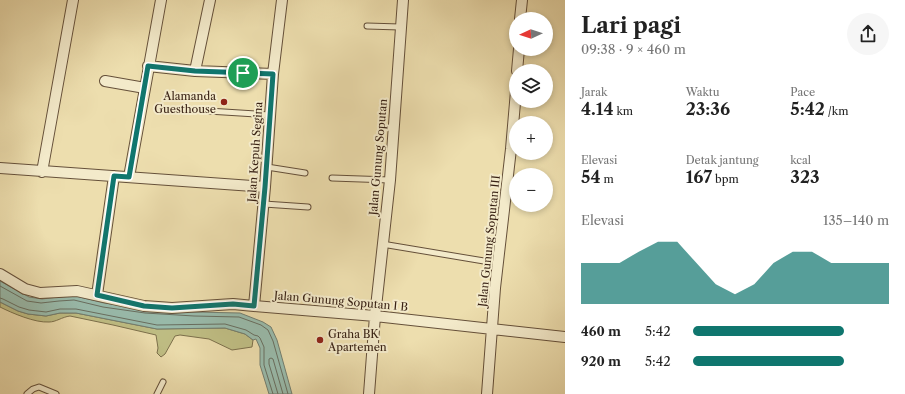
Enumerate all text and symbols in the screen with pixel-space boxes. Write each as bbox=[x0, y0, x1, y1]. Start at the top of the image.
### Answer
north arrow bbox=[509, 12, 553, 56]
map controls bbox=[509, 12, 553, 212]
text: Lari pagi bbox=[581, 12, 681, 39]
button: share bbox=[847, 13, 889, 55]
text: 09:38 · 9 × 460 m bbox=[581, 41, 686, 57]
pin bbox=[226, 56, 260, 90]
icon: arrive bbox=[232, 62, 254, 84]
button: layers bbox=[509, 64, 553, 108]
text: Jarak bbox=[581, 85, 607, 99]
text: Waktu bbox=[686, 85, 719, 99]
text: Pace bbox=[790, 85, 815, 99]
place label: Alamanda Guesthouse bbox=[154, 89, 216, 116]
marker: Alamanda Guesthouse bbox=[219, 97, 229, 107]
street label: Jalan Gunung Soputan bbox=[366, 98, 390, 218]
text: 4.14 bbox=[581, 99, 614, 119]
text: 23:36 bbox=[686, 99, 730, 119]
text: 5:42 bbox=[790, 99, 825, 119]
street label: Jalan Kepuh Segina bbox=[244, 101, 266, 205]
text: km bbox=[614, 104, 633, 118]
text: /km bbox=[825, 104, 848, 118]
button: + bbox=[509, 116, 553, 160]
text: Elevasi bbox=[581, 153, 617, 167]
text: Detak jantung bbox=[686, 153, 759, 167]
text: kcal bbox=[790, 153, 811, 167]
text: 54 bbox=[581, 167, 600, 187]
text: 167 bbox=[686, 167, 712, 187]
text: 323 bbox=[790, 167, 820, 187]
button: − bbox=[509, 168, 553, 212]
text: m bbox=[600, 172, 614, 186]
text: bpm bbox=[712, 172, 739, 186]
street label: Jalan Gunung Soputan III bbox=[475, 175, 503, 309]
text: Elevasi bbox=[581, 212, 624, 228]
text: 135–140 m bbox=[823, 212, 889, 228]
street label: Jalan Gunung Soputan I B bbox=[271, 288, 409, 314]
text: 460 m bbox=[581, 323, 621, 339]
text: 5:42 bbox=[645, 323, 671, 339]
place label: Graha BK Apartemen bbox=[327, 327, 387, 354]
marker: Graha BK Apartemen bbox=[315, 335, 325, 345]
text: 920 m bbox=[581, 353, 621, 369]
text: 5:42 bbox=[645, 353, 671, 369]

